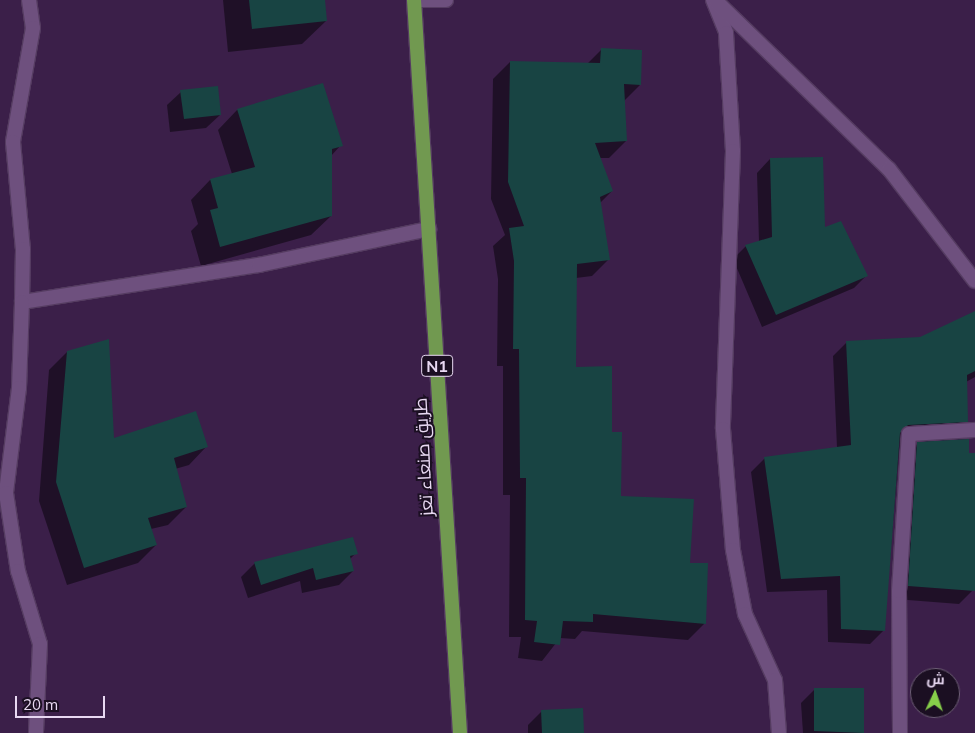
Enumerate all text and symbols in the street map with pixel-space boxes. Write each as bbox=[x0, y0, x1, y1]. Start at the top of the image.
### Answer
road number: N1 bbox=[421, 352, 453, 380]
street label: طريق صنعاء تعز bbox=[410, 397, 438, 517]
north arrow bbox=[910, 668, 960, 718]
text: ش bbox=[926, 670, 945, 688]
scale bar bbox=[18, 686, 108, 718]
text: 20 m bbox=[23, 695, 58, 714]

